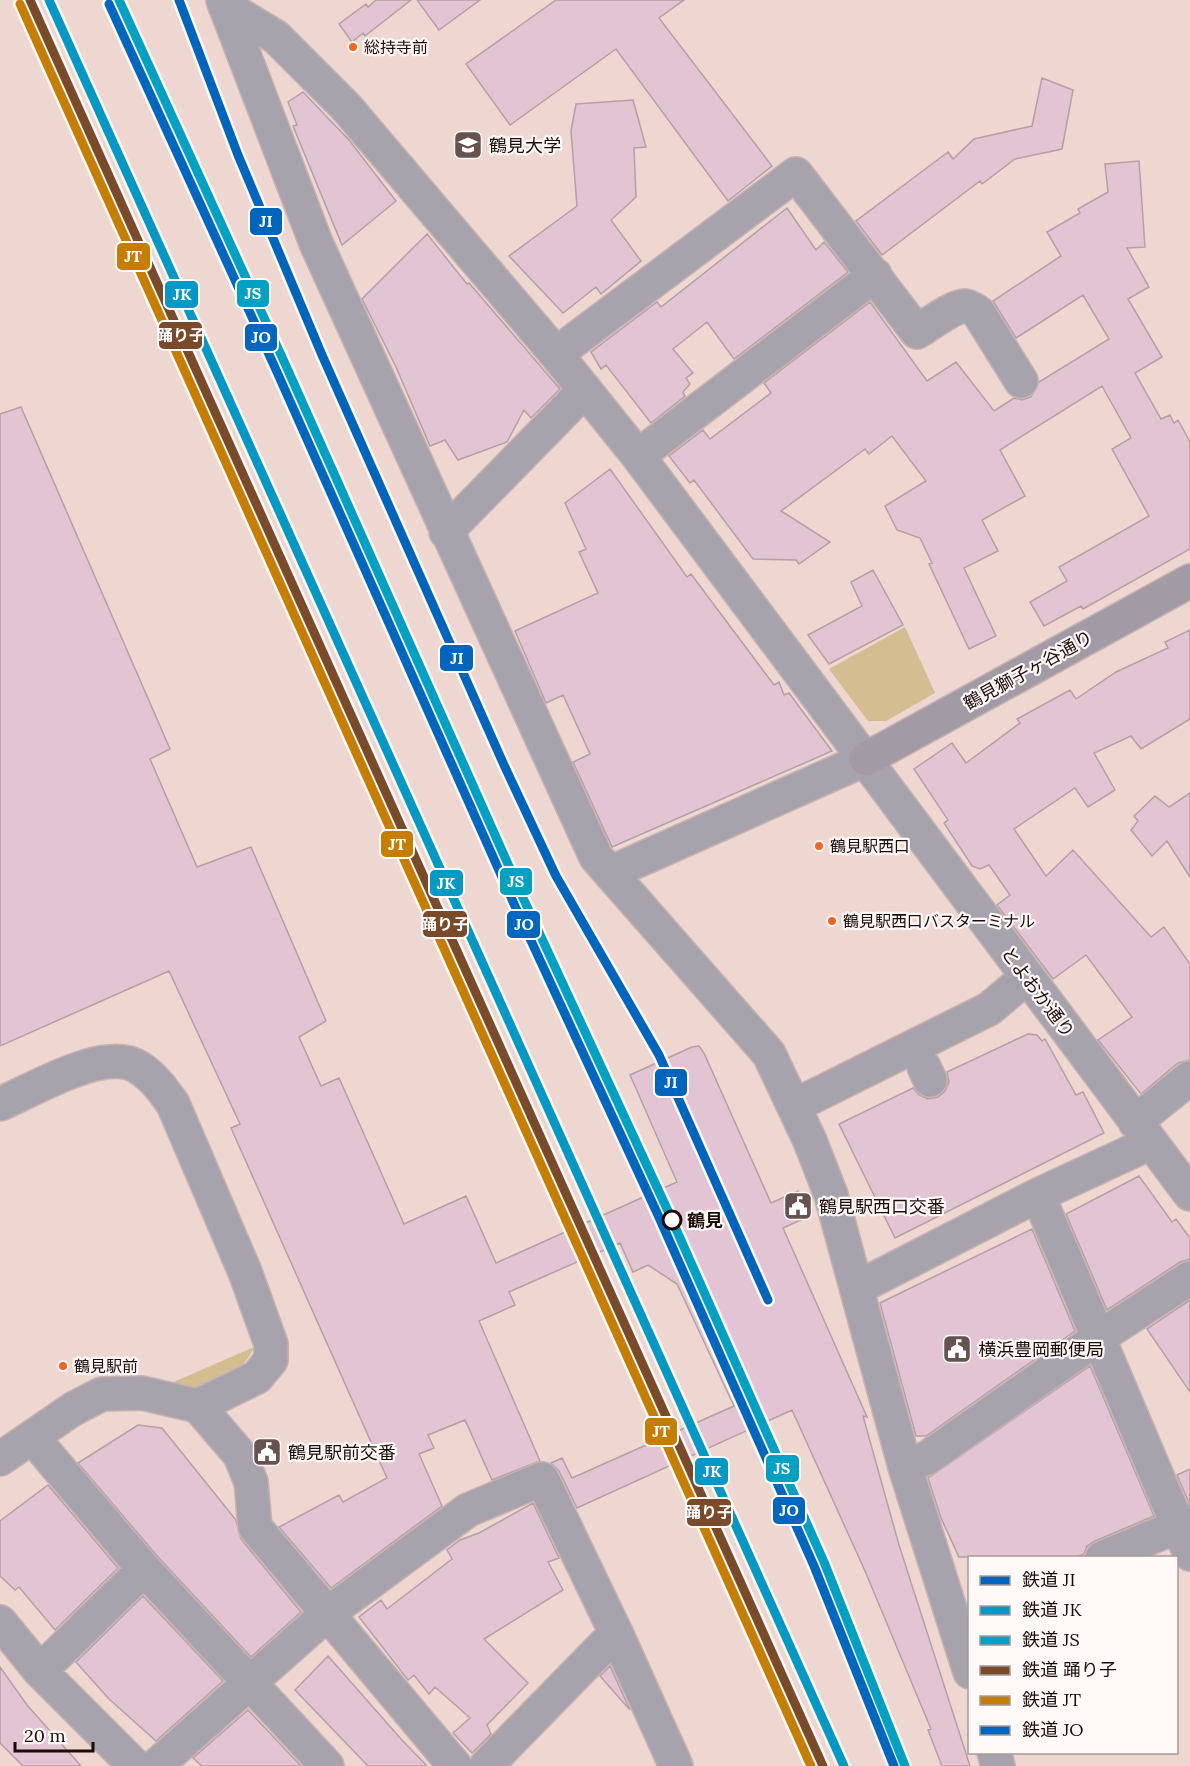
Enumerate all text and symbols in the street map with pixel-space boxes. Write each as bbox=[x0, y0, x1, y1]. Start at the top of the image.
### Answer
place label: 総持寺前 bbox=[364, 37, 428, 57]
marker: 総持寺前 bbox=[347, 41, 359, 53]
school or university icon: 鶴見大学 bbox=[452, 129, 484, 161]
place label: 鶴見大学 bbox=[489, 134, 561, 157]
line badge: JI bbox=[249, 207, 283, 236]
text: JI bbox=[259, 211, 273, 231]
line badge: JT bbox=[116, 242, 151, 271]
text: JT bbox=[124, 246, 142, 266]
line badge: JS bbox=[236, 279, 270, 308]
line badge: JK bbox=[164, 280, 199, 309]
text: JS bbox=[245, 283, 262, 303]
text: JK bbox=[173, 284, 192, 304]
line badge: 踊り子 bbox=[158, 321, 203, 350]
line badge: JO bbox=[244, 323, 278, 352]
text: 踊り子 bbox=[157, 325, 205, 345]
text: JO bbox=[251, 327, 271, 347]
street label: 鶴見獅子ヶ谷通り bbox=[959, 625, 1097, 715]
line badge: JI bbox=[439, 644, 474, 672]
text: JI bbox=[450, 648, 464, 668]
line badge: JT bbox=[380, 830, 414, 858]
text: JT bbox=[388, 834, 406, 854]
place label: 鶴見駅西口 bbox=[830, 836, 910, 856]
marker: 鶴見駅西口 bbox=[813, 840, 825, 852]
line badge: JS bbox=[499, 867, 533, 896]
line badge: JK bbox=[429, 869, 464, 897]
text: JS bbox=[508, 871, 525, 891]
text: JK bbox=[437, 873, 456, 893]
line badge: 踊り子 bbox=[422, 910, 468, 938]
line badge: JO bbox=[506, 910, 541, 939]
place label: 鶴見駅西口バスターミナル bbox=[843, 911, 1035, 931]
text: 踊り子 bbox=[421, 914, 469, 934]
text: JO bbox=[514, 914, 534, 934]
marker: 鶴見駅西口バスターミナル bbox=[826, 915, 838, 927]
street label: とよおか通り bbox=[996, 942, 1080, 1042]
line badge: JI bbox=[654, 1068, 688, 1097]
text: JI bbox=[664, 1072, 678, 1092]
public building icon: 鶴見駅西口交番 bbox=[782, 1190, 814, 1222]
place label: 鶴見駅西口交番 bbox=[819, 1195, 945, 1218]
place label: 鶴見 bbox=[687, 1209, 723, 1232]
marker: 鶴見 bbox=[662, 1210, 682, 1230]
public building icon: 横浜豊岡郵便局 bbox=[941, 1333, 973, 1365]
place label: 横浜豊岡郵便局 bbox=[978, 1338, 1104, 1361]
place label: 鶴見駅前 bbox=[74, 1356, 138, 1376]
marker: 鶴見駅前 bbox=[57, 1360, 69, 1372]
line badge: JT bbox=[644, 1417, 678, 1446]
text: JT bbox=[652, 1421, 670, 1441]
public building icon: 鶴見駅前交番 bbox=[251, 1436, 283, 1468]
place label: 鶴見駅前交番 bbox=[288, 1441, 396, 1464]
line badge: JS bbox=[765, 1454, 800, 1483]
line badge: JK bbox=[694, 1457, 729, 1486]
text: JS bbox=[774, 1458, 791, 1478]
text: JK bbox=[703, 1461, 722, 1481]
line badge: JO bbox=[772, 1496, 806, 1525]
line badge: 踊り子 bbox=[686, 1498, 732, 1527]
text: JO bbox=[779, 1500, 799, 1520]
text: 踊り子 bbox=[685, 1502, 733, 1522]
legend bbox=[968, 1556, 1178, 1754]
text: 鉄道 JI bbox=[1022, 1568, 1075, 1591]
text: 鉄道 JK bbox=[1022, 1598, 1082, 1621]
text: 鉄道 JS bbox=[1022, 1628, 1080, 1651]
text: 鉄道 踊り子 bbox=[1022, 1658, 1117, 1681]
text: 鉄道 JT bbox=[1022, 1688, 1081, 1711]
scale bar bbox=[15, 1715, 93, 1753]
text: 鉄道 JO bbox=[1022, 1718, 1084, 1741]
text: 20 m bbox=[24, 1724, 66, 1747]

